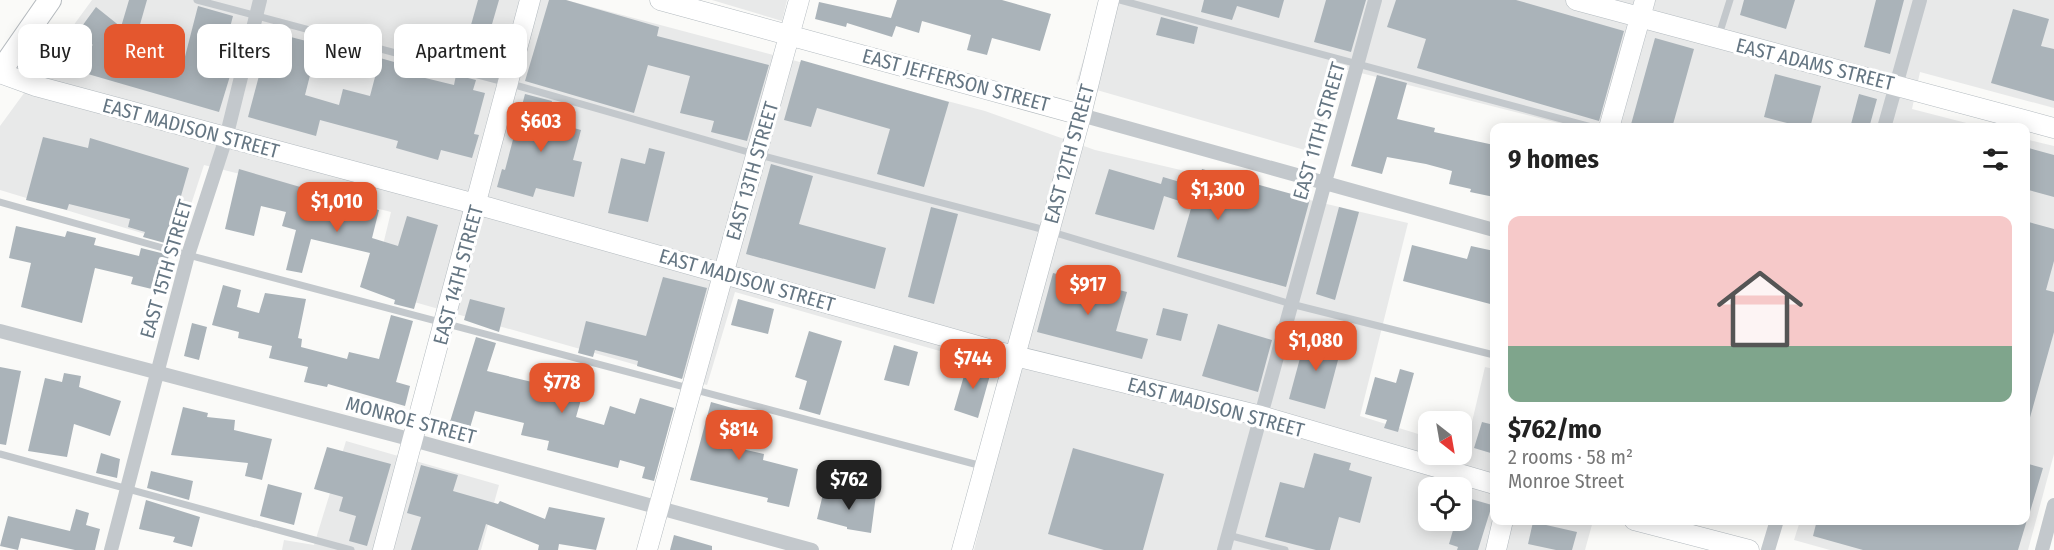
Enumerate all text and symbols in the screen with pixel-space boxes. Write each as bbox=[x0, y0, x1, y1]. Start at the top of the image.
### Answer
chip: Buy bbox=[18, 24, 92, 78]
chip: Rent bbox=[104, 24, 185, 78]
chip: Filters bbox=[197, 24, 292, 78]
chip: New bbox=[304, 24, 382, 78]
chip: Apartment bbox=[394, 24, 527, 78]
street label: EAST ADAMS STREET bbox=[1734, 33, 1897, 95]
street label: EAST JEFFERSON STREET bbox=[860, 43, 1053, 117]
street label: EAST 11TH STREET bbox=[1288, 59, 1350, 203]
street label: EAST 12TH STREET bbox=[1039, 81, 1099, 226]
street label: EAST MADISON STREET bbox=[100, 93, 283, 163]
street label: EAST 13TH STREET bbox=[721, 98, 784, 243]
pin: $603 bbox=[505, 102, 577, 153]
text: $603 bbox=[521, 109, 561, 133]
icon: filters bbox=[1979, 143, 2012, 176]
text: 9 homes bbox=[1508, 144, 1599, 175]
pin: $1,300 bbox=[1169, 170, 1267, 221]
text: $1,300 bbox=[1191, 177, 1245, 201]
pin: $1,010 bbox=[288, 182, 386, 233]
text: $1,010 bbox=[311, 189, 363, 213]
street label: EAST 15TH STREET bbox=[135, 196, 197, 341]
street label: EAST 14TH STREET bbox=[428, 202, 488, 347]
street label: EAST MADISON STREET bbox=[656, 243, 838, 317]
icon: home bbox=[1706, 255, 1814, 363]
pin: $917 bbox=[1052, 265, 1124, 316]
text: $917 bbox=[1070, 272, 1106, 296]
pin: $1,080 bbox=[1267, 321, 1365, 372]
text: $1,080 bbox=[1289, 328, 1343, 352]
pin: $744 bbox=[937, 339, 1009, 390]
text: $744 bbox=[954, 346, 992, 370]
pin: $778 bbox=[526, 363, 598, 414]
text: $778 bbox=[543, 370, 581, 394]
street label: EAST MADISON STREET bbox=[1125, 372, 1308, 442]
street label: MONROE STREET bbox=[343, 391, 479, 449]
pin: $814 bbox=[703, 410, 775, 461]
north arrow bbox=[1418, 411, 1472, 465]
map controls bbox=[1418, 411, 1472, 531]
text: $762/mo bbox=[1508, 414, 1602, 445]
text: $814 bbox=[720, 417, 758, 441]
text: 2 rooms · 58 m² bbox=[1508, 445, 1633, 469]
pin: $762 bbox=[813, 460, 885, 511]
text: $762 bbox=[830, 467, 868, 491]
text: Monroe Street bbox=[1508, 469, 1624, 493]
button: locate bbox=[1418, 477, 1472, 531]

